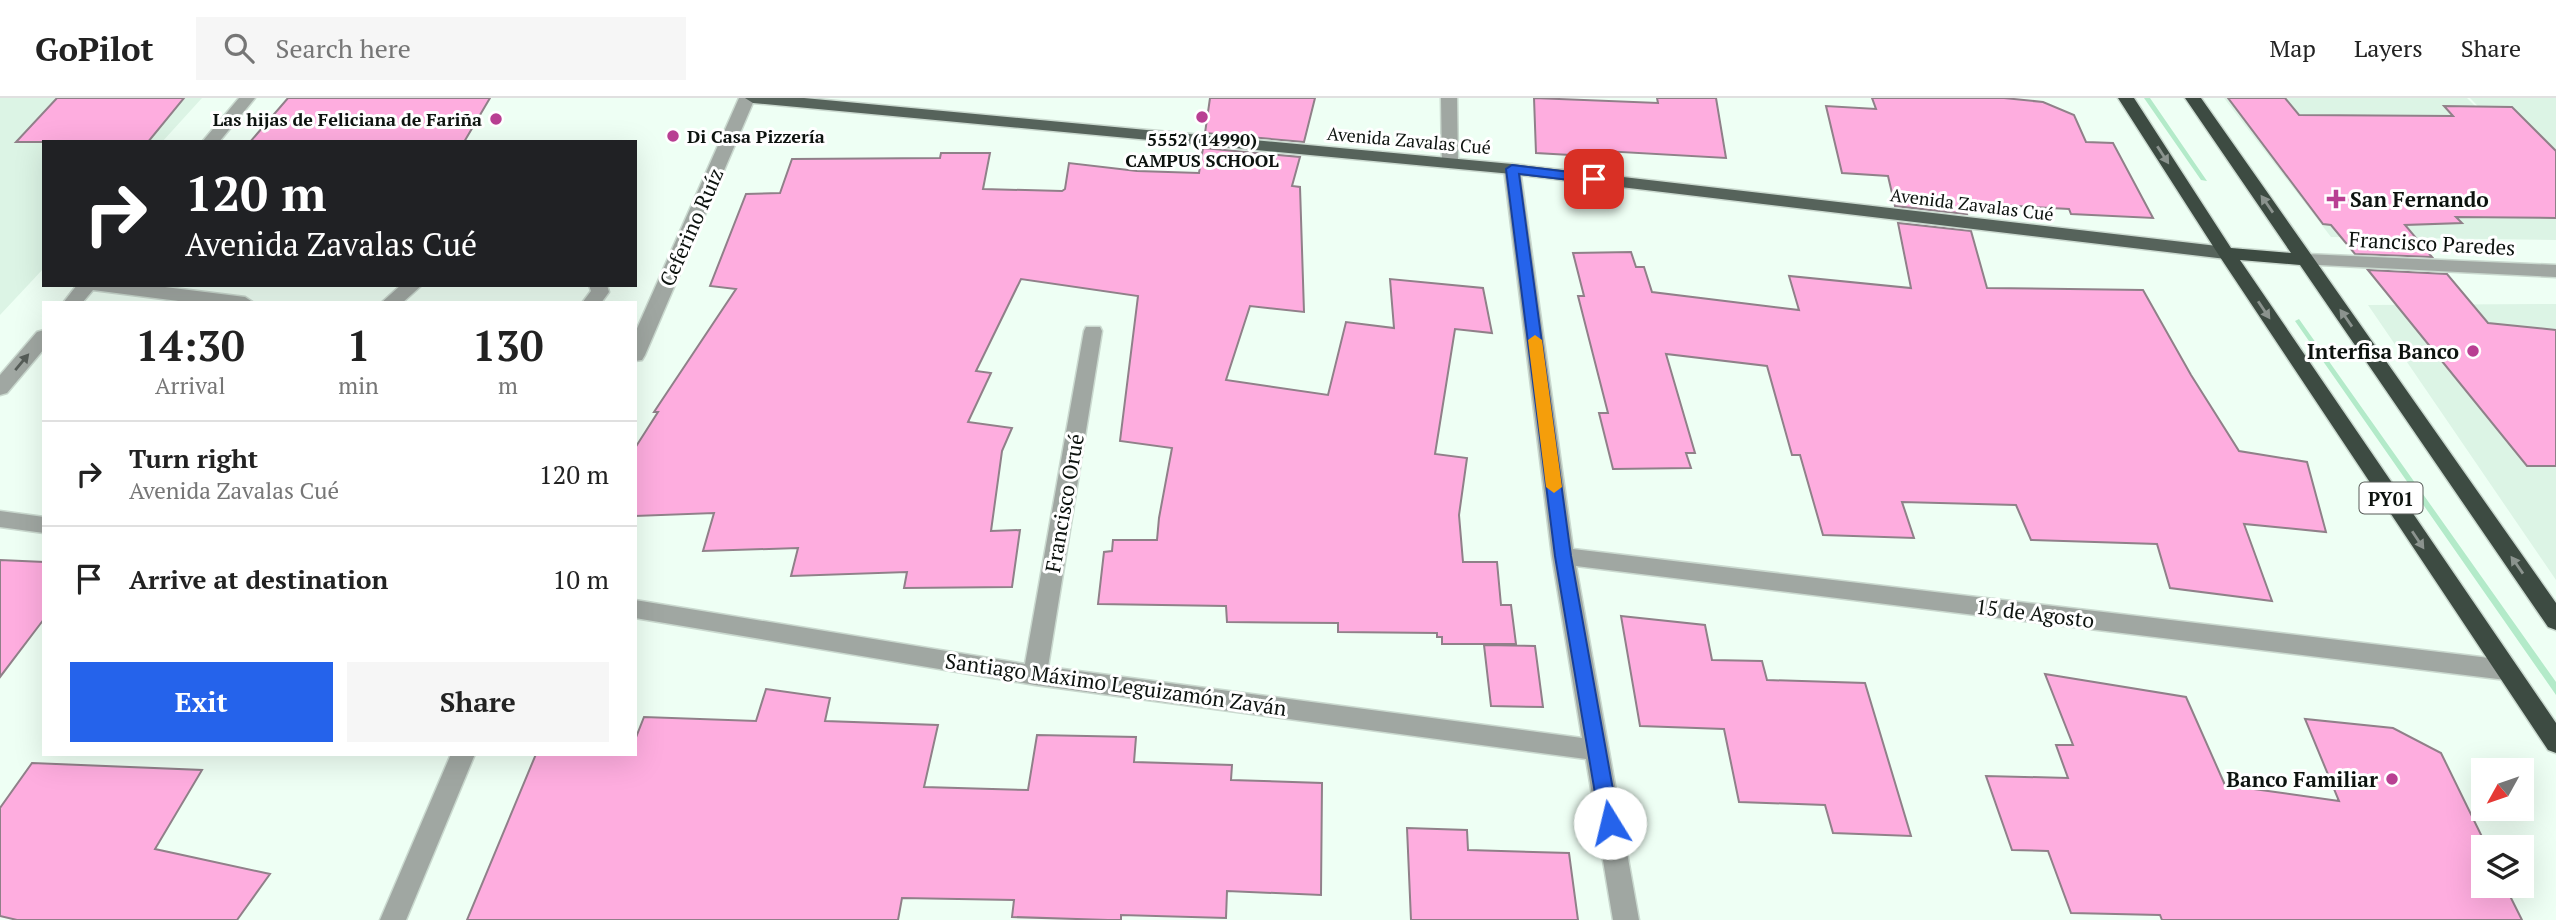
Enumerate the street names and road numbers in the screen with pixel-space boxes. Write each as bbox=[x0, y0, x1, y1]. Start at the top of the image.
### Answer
street label: Avenida Zavalas Cué bbox=[1326, 121, 1492, 159]
street label: Ceferino Ruíz bbox=[652, 164, 730, 290]
street label: Avenida Zavalas Cué bbox=[1889, 182, 2055, 226]
street label: Francisco Paredes bbox=[2348, 225, 2516, 261]
street label: Francisco Orué bbox=[1038, 432, 1090, 574]
road number: PY01 bbox=[2360, 482, 2422, 514]
street label: 15 de Agosto bbox=[1974, 592, 2096, 634]
street label: Santiago Máximo Leguizamón Zaván bbox=[943, 646, 1289, 722]

